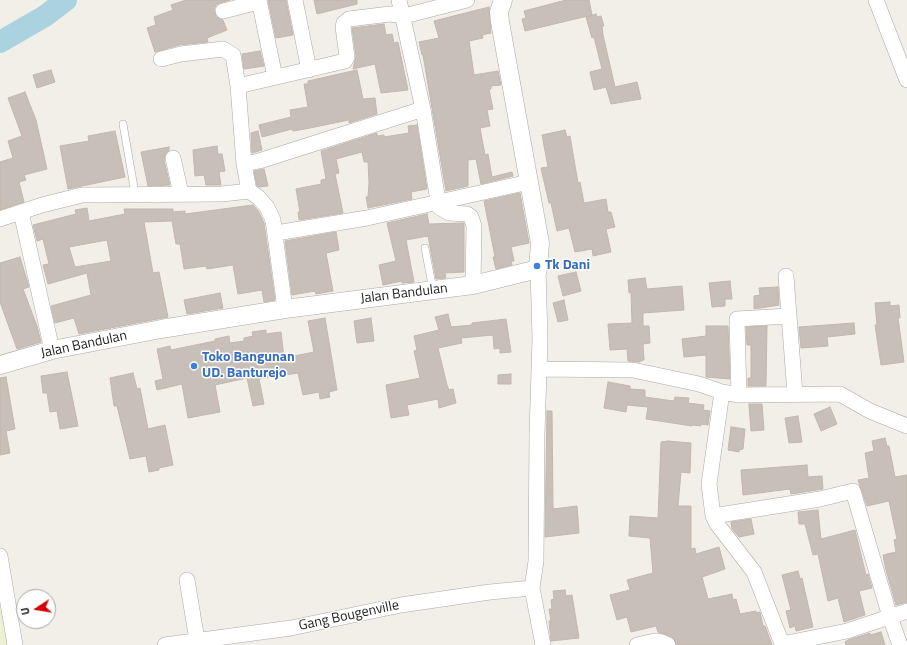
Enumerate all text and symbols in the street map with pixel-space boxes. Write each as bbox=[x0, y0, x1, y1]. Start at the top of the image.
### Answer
place label: Tk Dani bbox=[545, 258, 590, 274]
marker: Tk Dani bbox=[532, 261, 542, 271]
street label: Jalan Bandulan bbox=[359, 280, 449, 308]
street label: Jalan Bandulan bbox=[39, 328, 129, 362]
place label: Toko Bangunan UD. Banturejo bbox=[202, 350, 295, 382]
marker: Toko Bangunan UD. Banturejo bbox=[189, 361, 199, 371]
north arrow bbox=[16, 589, 56, 629]
street label: Gang Bougenville bbox=[297, 597, 401, 635]
text: U bbox=[17, 606, 34, 616]

